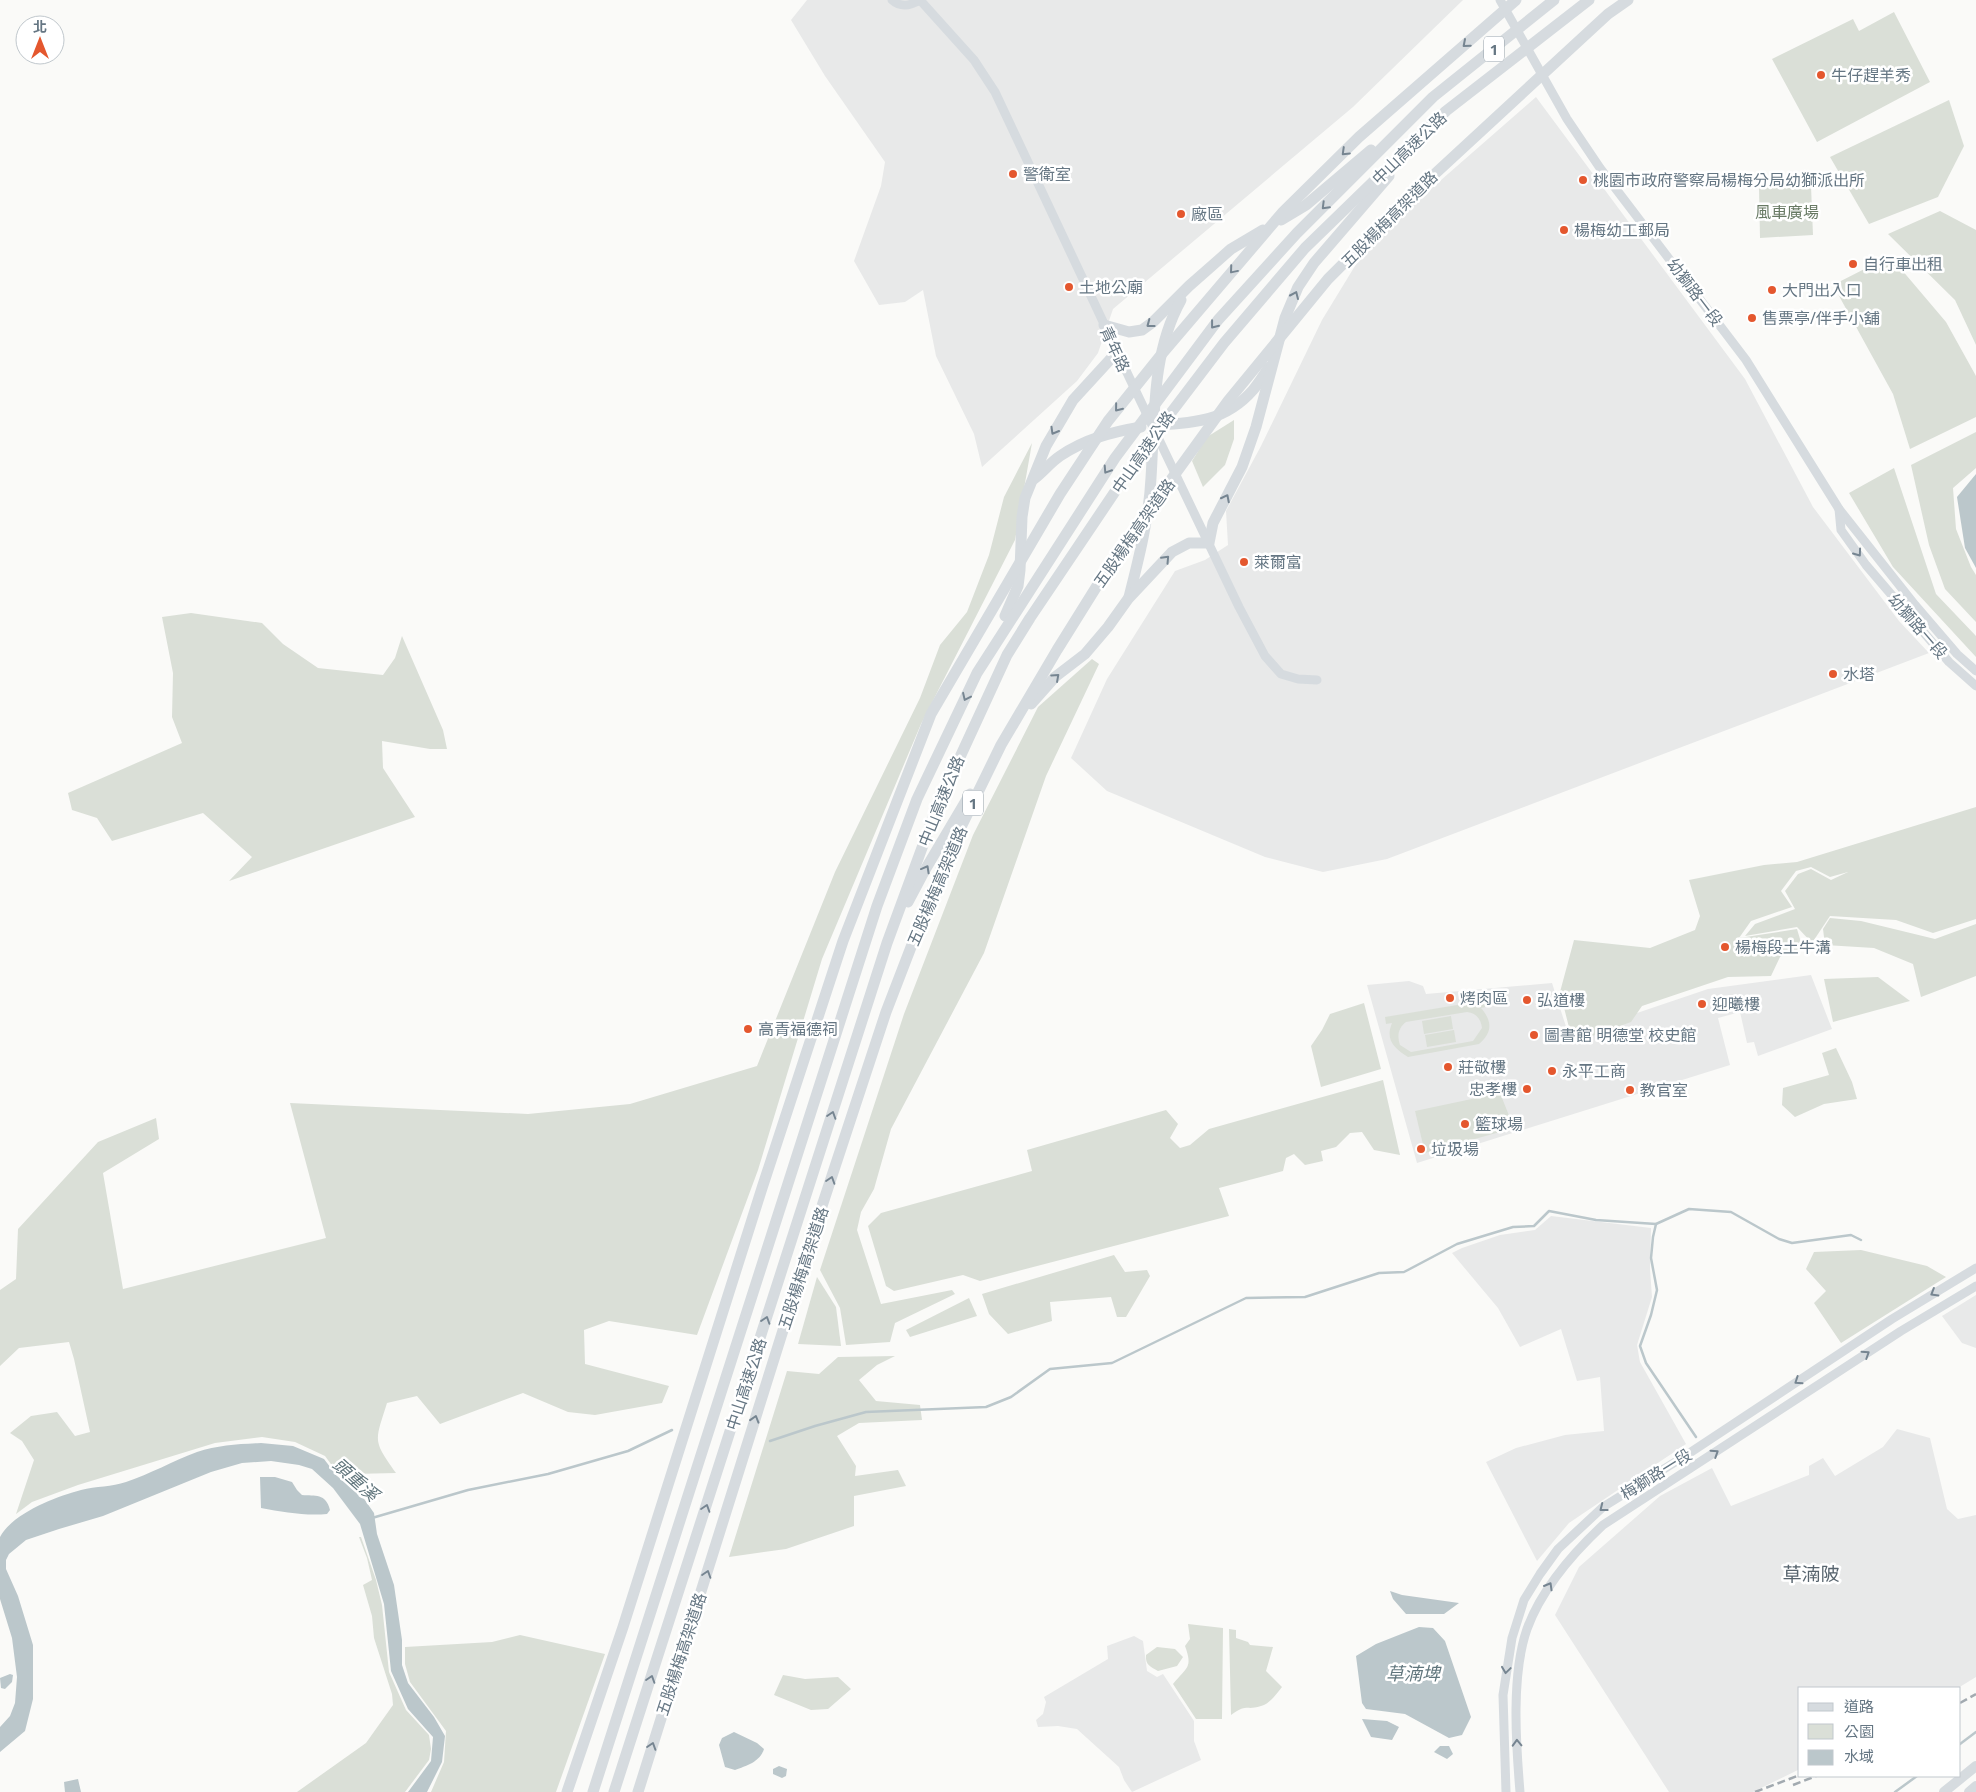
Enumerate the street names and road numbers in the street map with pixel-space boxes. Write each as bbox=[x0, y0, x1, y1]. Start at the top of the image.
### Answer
road number: 1 bbox=[1484, 36, 1504, 62]
street label: 中山高速公路 bbox=[1367, 107, 1451, 189]
street label: 五股楊梅高架道路 bbox=[1336, 166, 1442, 272]
street label: 幼獅路一段 bbox=[1662, 253, 1728, 331]
street label: 青年路 bbox=[1095, 323, 1135, 375]
street label: 中山高速公路 bbox=[1106, 406, 1180, 498]
street label: 五股楊梅高架道路 bbox=[1088, 474, 1180, 592]
street label: 幼獅路一段 bbox=[1883, 589, 1953, 663]
street label: 中山高速公路 bbox=[913, 752, 969, 850]
road number: 1 bbox=[963, 790, 983, 816]
street label: 五股楊梅高架道路 bbox=[902, 823, 972, 949]
street label: 五股楊梅高架道路 bbox=[773, 1204, 833, 1332]
street label: 中山高速公路 bbox=[721, 1335, 771, 1433]
street label: 梅獅路一段 bbox=[1616, 1443, 1696, 1505]
street label: 五股楊梅高架道路 bbox=[651, 1590, 711, 1718]

